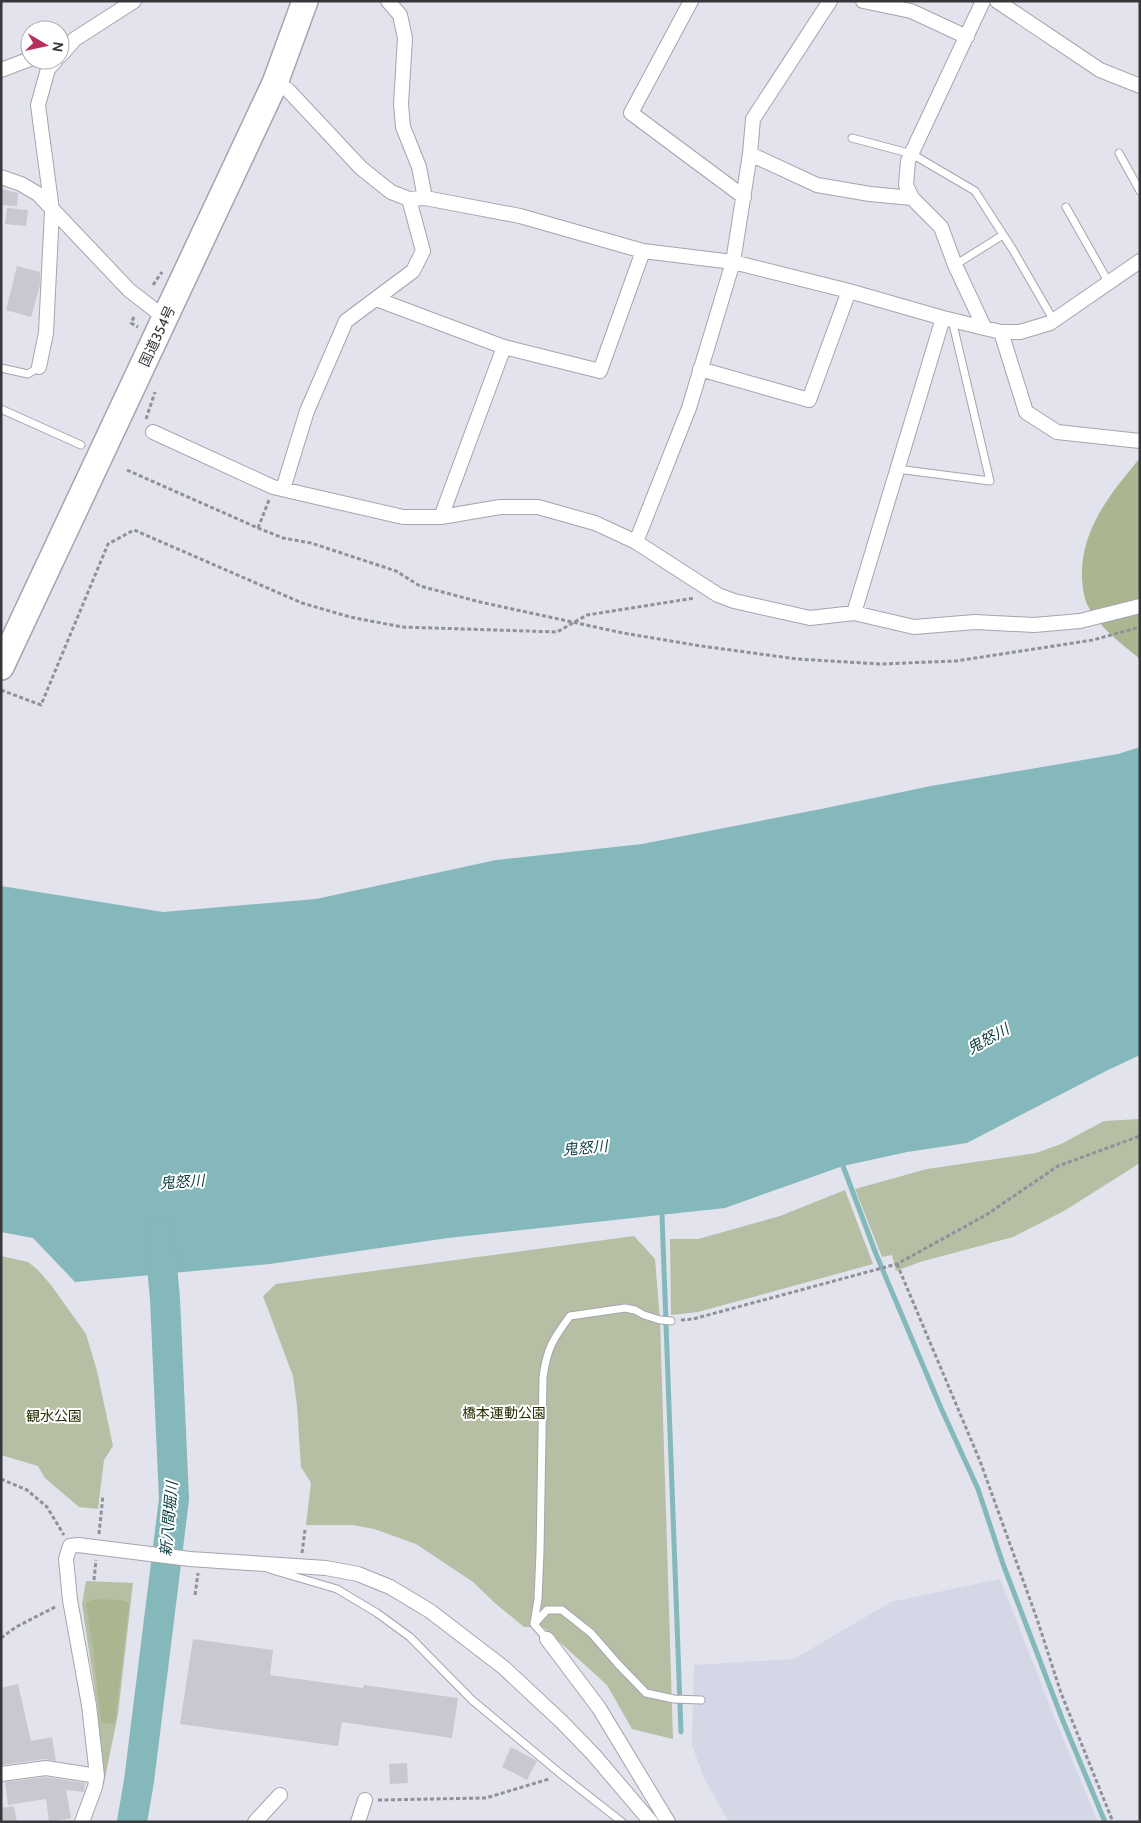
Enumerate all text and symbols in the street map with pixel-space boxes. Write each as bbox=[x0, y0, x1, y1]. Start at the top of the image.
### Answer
north arrow bbox=[20, 20, 70, 70]
text: N bbox=[48, 41, 68, 53]
street label: 国道354号 bbox=[135, 303, 179, 369]
water label: 鬼怒川 bbox=[964, 1019, 1014, 1058]
water label: 鬼怒川 bbox=[562, 1137, 610, 1159]
water label: 鬼怒川 bbox=[159, 1171, 207, 1193]
park label: 橋本運動公園 bbox=[462, 1404, 546, 1422]
park label: 観水公園 bbox=[26, 1407, 82, 1425]
water label: 新八間堀川 bbox=[157, 1479, 181, 1557]

